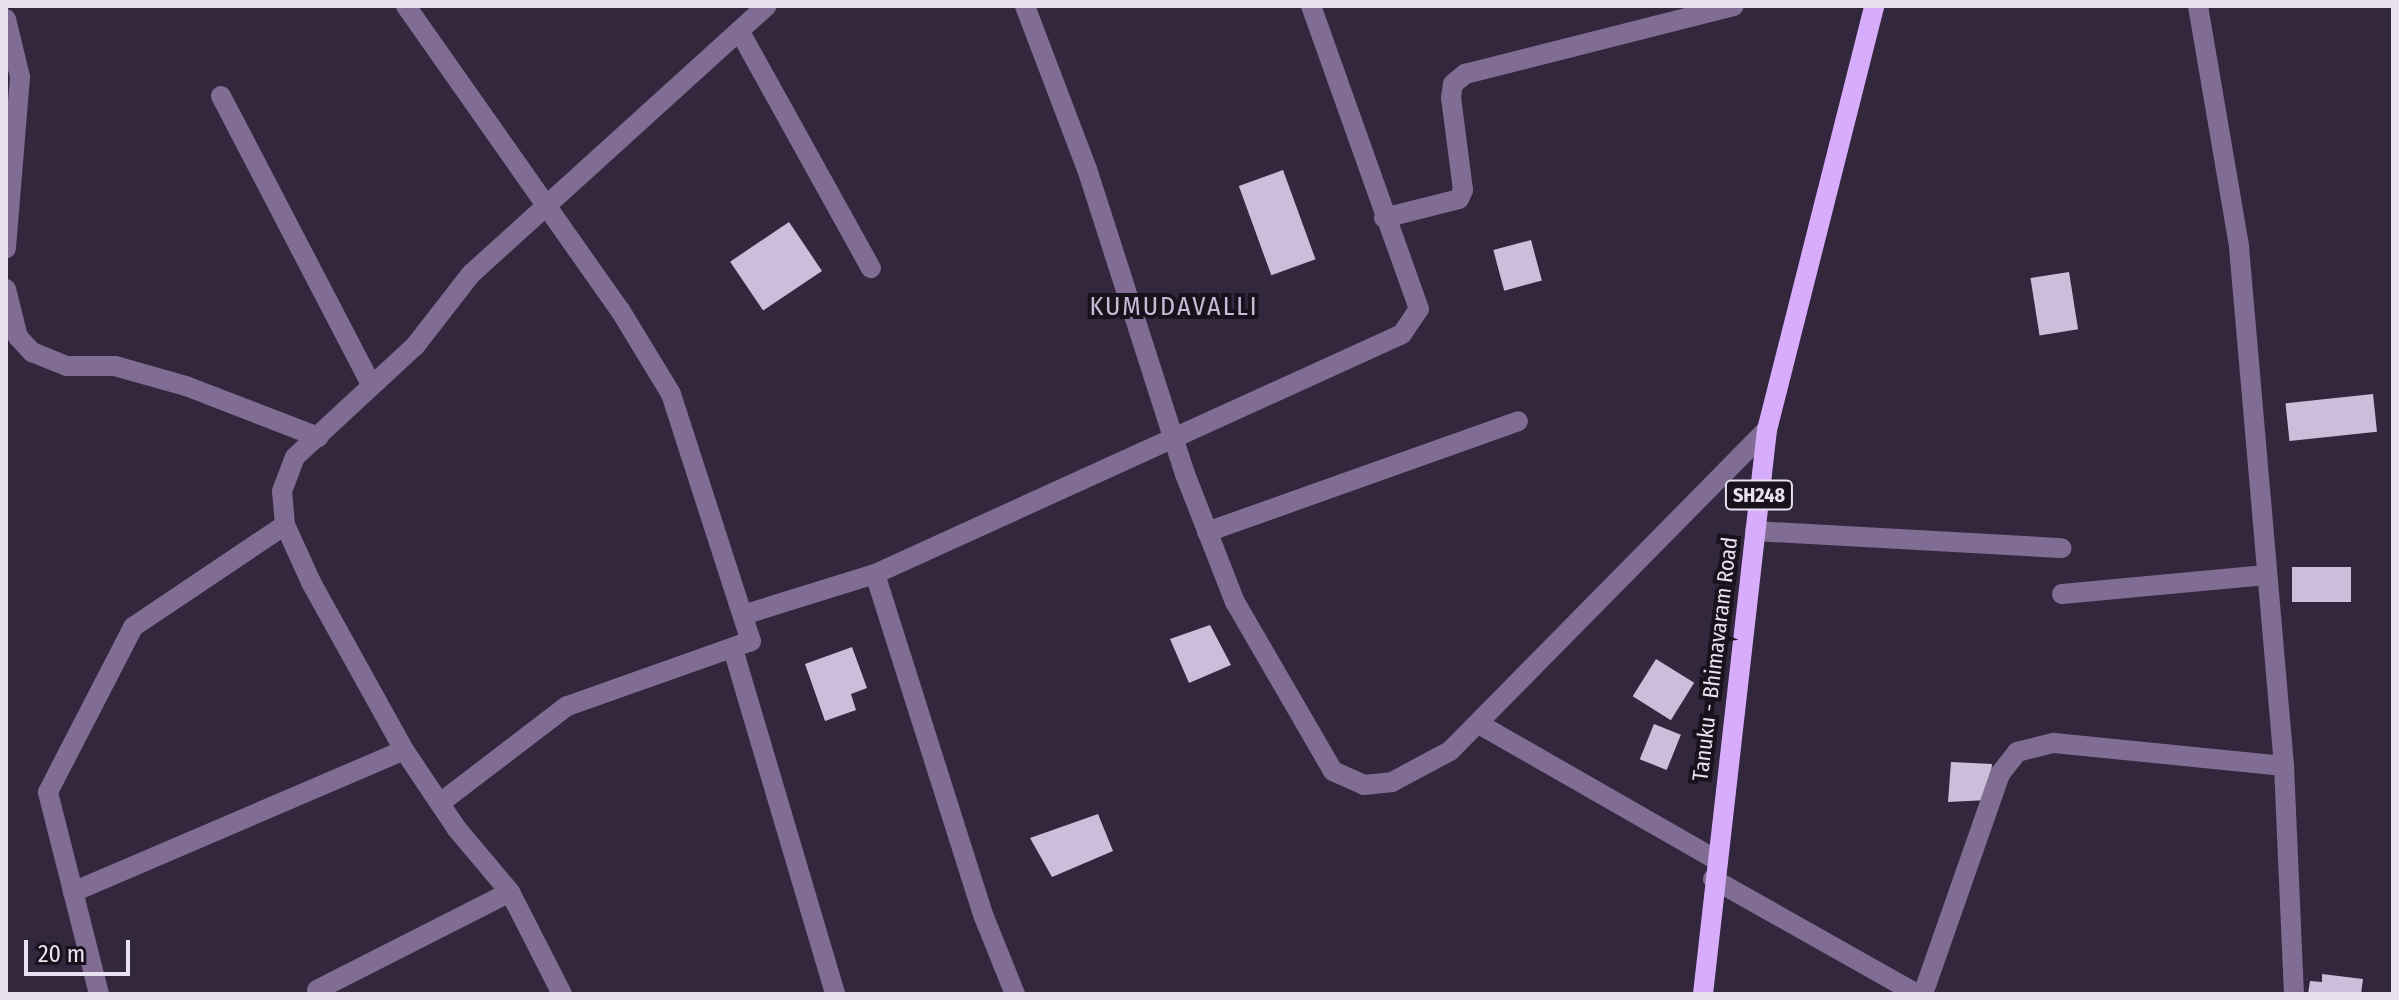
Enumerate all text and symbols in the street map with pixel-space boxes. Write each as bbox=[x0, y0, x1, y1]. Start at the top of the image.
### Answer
district label: KUMUDAVALLI bbox=[1089, 291, 1259, 323]
road number: SH248 bbox=[1723, 479, 1795, 511]
street label: Tanuku - Bhimavaram Road bbox=[1687, 536, 1743, 782]
scale bar bbox=[28, 924, 134, 974]
text: 20 m bbox=[38, 940, 85, 968]

